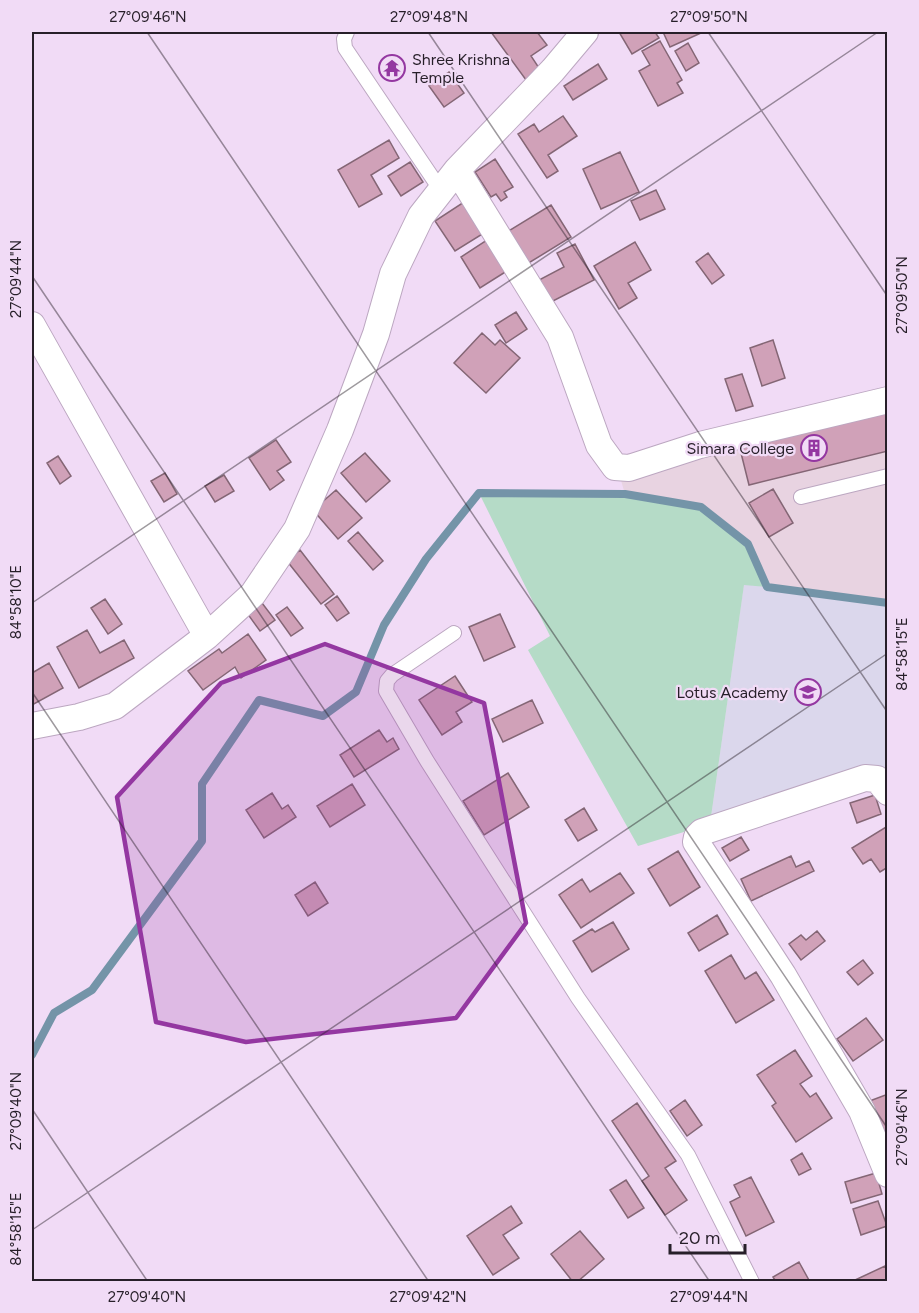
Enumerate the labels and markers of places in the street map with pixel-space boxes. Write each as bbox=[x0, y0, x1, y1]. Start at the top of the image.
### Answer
place label: Shree Krishna Temple bbox=[412, 50, 510, 87]
temple icon: Shree Krishna Temple bbox=[377, 53, 407, 83]
building icon: Simara College bbox=[799, 433, 829, 463]
place label: Simara College bbox=[686, 439, 794, 458]
school or university icon: Lotus Academy bbox=[793, 677, 823, 707]
place label: Lotus Academy bbox=[676, 683, 789, 702]

